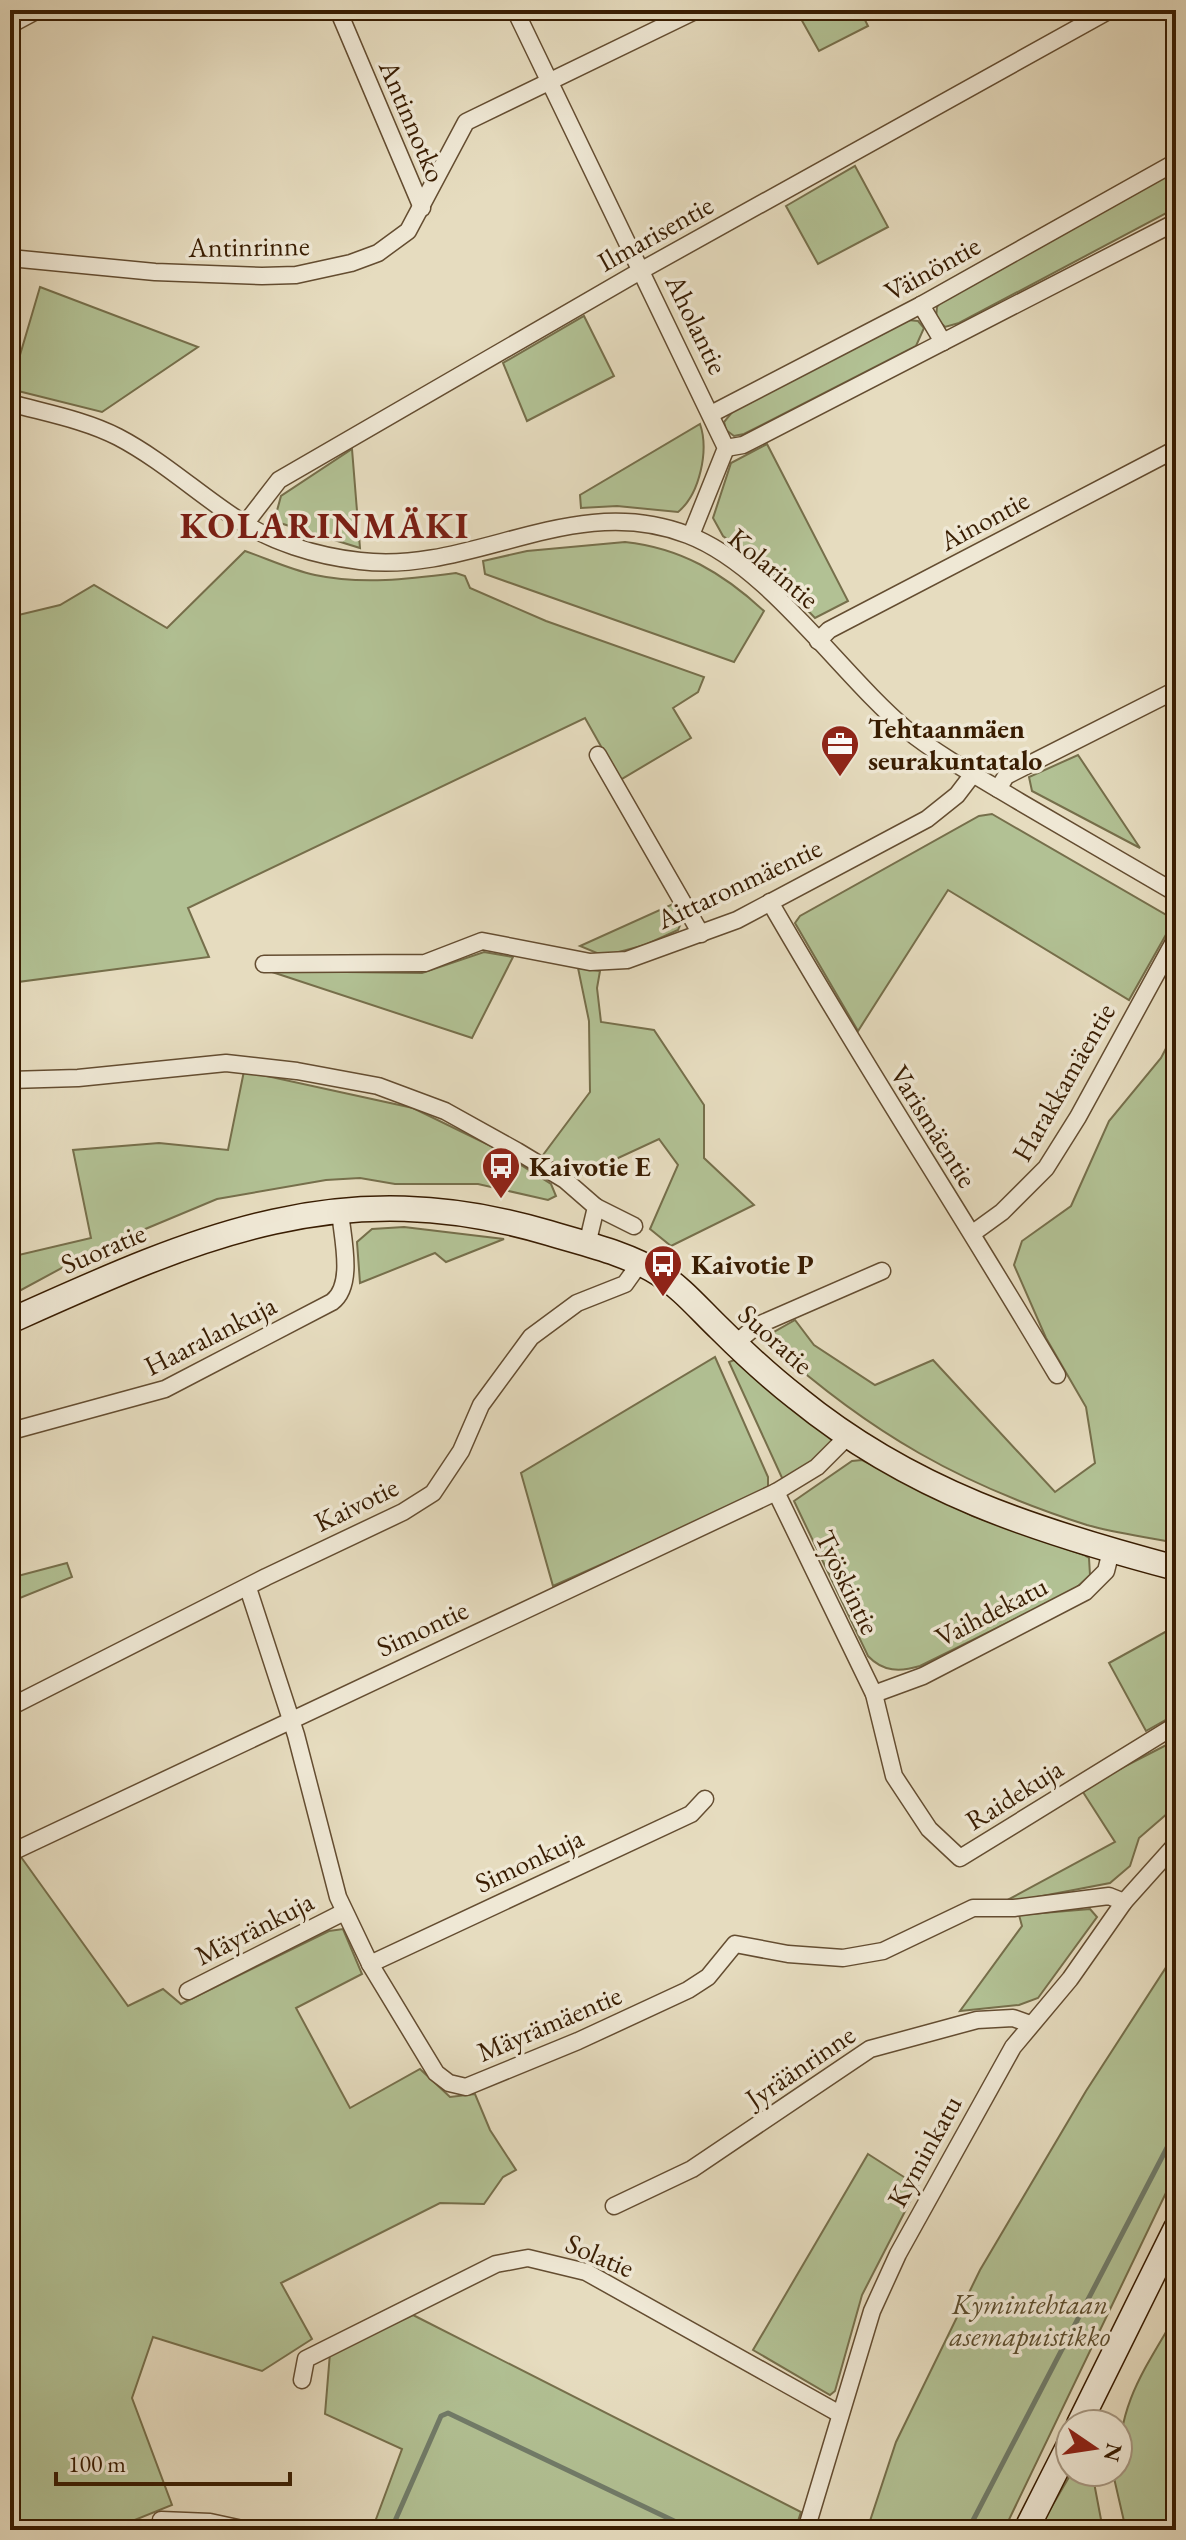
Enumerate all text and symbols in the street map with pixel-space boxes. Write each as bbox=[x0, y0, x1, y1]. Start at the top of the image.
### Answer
street label: Antinnotko bbox=[371, 54, 455, 187]
street label: Ilmarisentie bbox=[591, 186, 719, 279]
street label: Antinrinne bbox=[187, 227, 310, 265]
street label: Väinöntie bbox=[878, 227, 986, 309]
street label: Aholantie bbox=[657, 267, 737, 380]
street label: Ainontie bbox=[932, 481, 1035, 559]
district label: KOLARINMÄKI bbox=[180, 502, 470, 549]
street label: Kolarintie bbox=[721, 520, 827, 617]
place label: Tehtaanmäen seurakuntatalo bbox=[868, 710, 1042, 778]
office icon: Tehtaanmäen seurakuntatalo bbox=[819, 723, 861, 778]
street label: Aittaronmäentie bbox=[650, 829, 827, 937]
street label: Harakkamäentie bbox=[1003, 996, 1123, 1168]
street label: Varismäentie bbox=[882, 1058, 986, 1194]
bus stop icon: Kaivotie E bbox=[480, 1145, 522, 1200]
place label: Kaivotie E bbox=[529, 1148, 651, 1184]
street label: Suoratie bbox=[55, 1214, 151, 1282]
bus stop icon: Kaivotie P bbox=[642, 1243, 684, 1298]
place label: Kaivotie P bbox=[691, 1246, 814, 1282]
street label: Haaralankuja bbox=[138, 1286, 283, 1384]
street label: Suoratie bbox=[731, 1296, 821, 1382]
street label: Kaivotie bbox=[308, 1468, 404, 1540]
street label: Työskintie bbox=[807, 1524, 889, 1640]
street label: Vaihdekatu bbox=[929, 1567, 1053, 1655]
street label: Simontie bbox=[370, 1591, 474, 1665]
street label: Raidekuja bbox=[958, 1750, 1070, 1838]
street label: Simonkuja bbox=[469, 1819, 590, 1901]
street label: Mäyränkuja bbox=[189, 1882, 320, 1973]
street label: Mäyrämäentie bbox=[471, 1976, 627, 2070]
street label: Jyräänrinne bbox=[736, 2016, 862, 2117]
street label: Kyminkatu bbox=[879, 2088, 970, 2213]
street label: Solatie bbox=[560, 2225, 640, 2285]
park label: Kymintehtaan asemapuistikko bbox=[949, 2286, 1111, 2354]
north arrow bbox=[1054, 2408, 1134, 2488]
scale bar bbox=[56, 2436, 290, 2486]
text: N bbox=[1097, 2440, 1129, 2465]
text: 100 m bbox=[68, 2448, 126, 2479]

